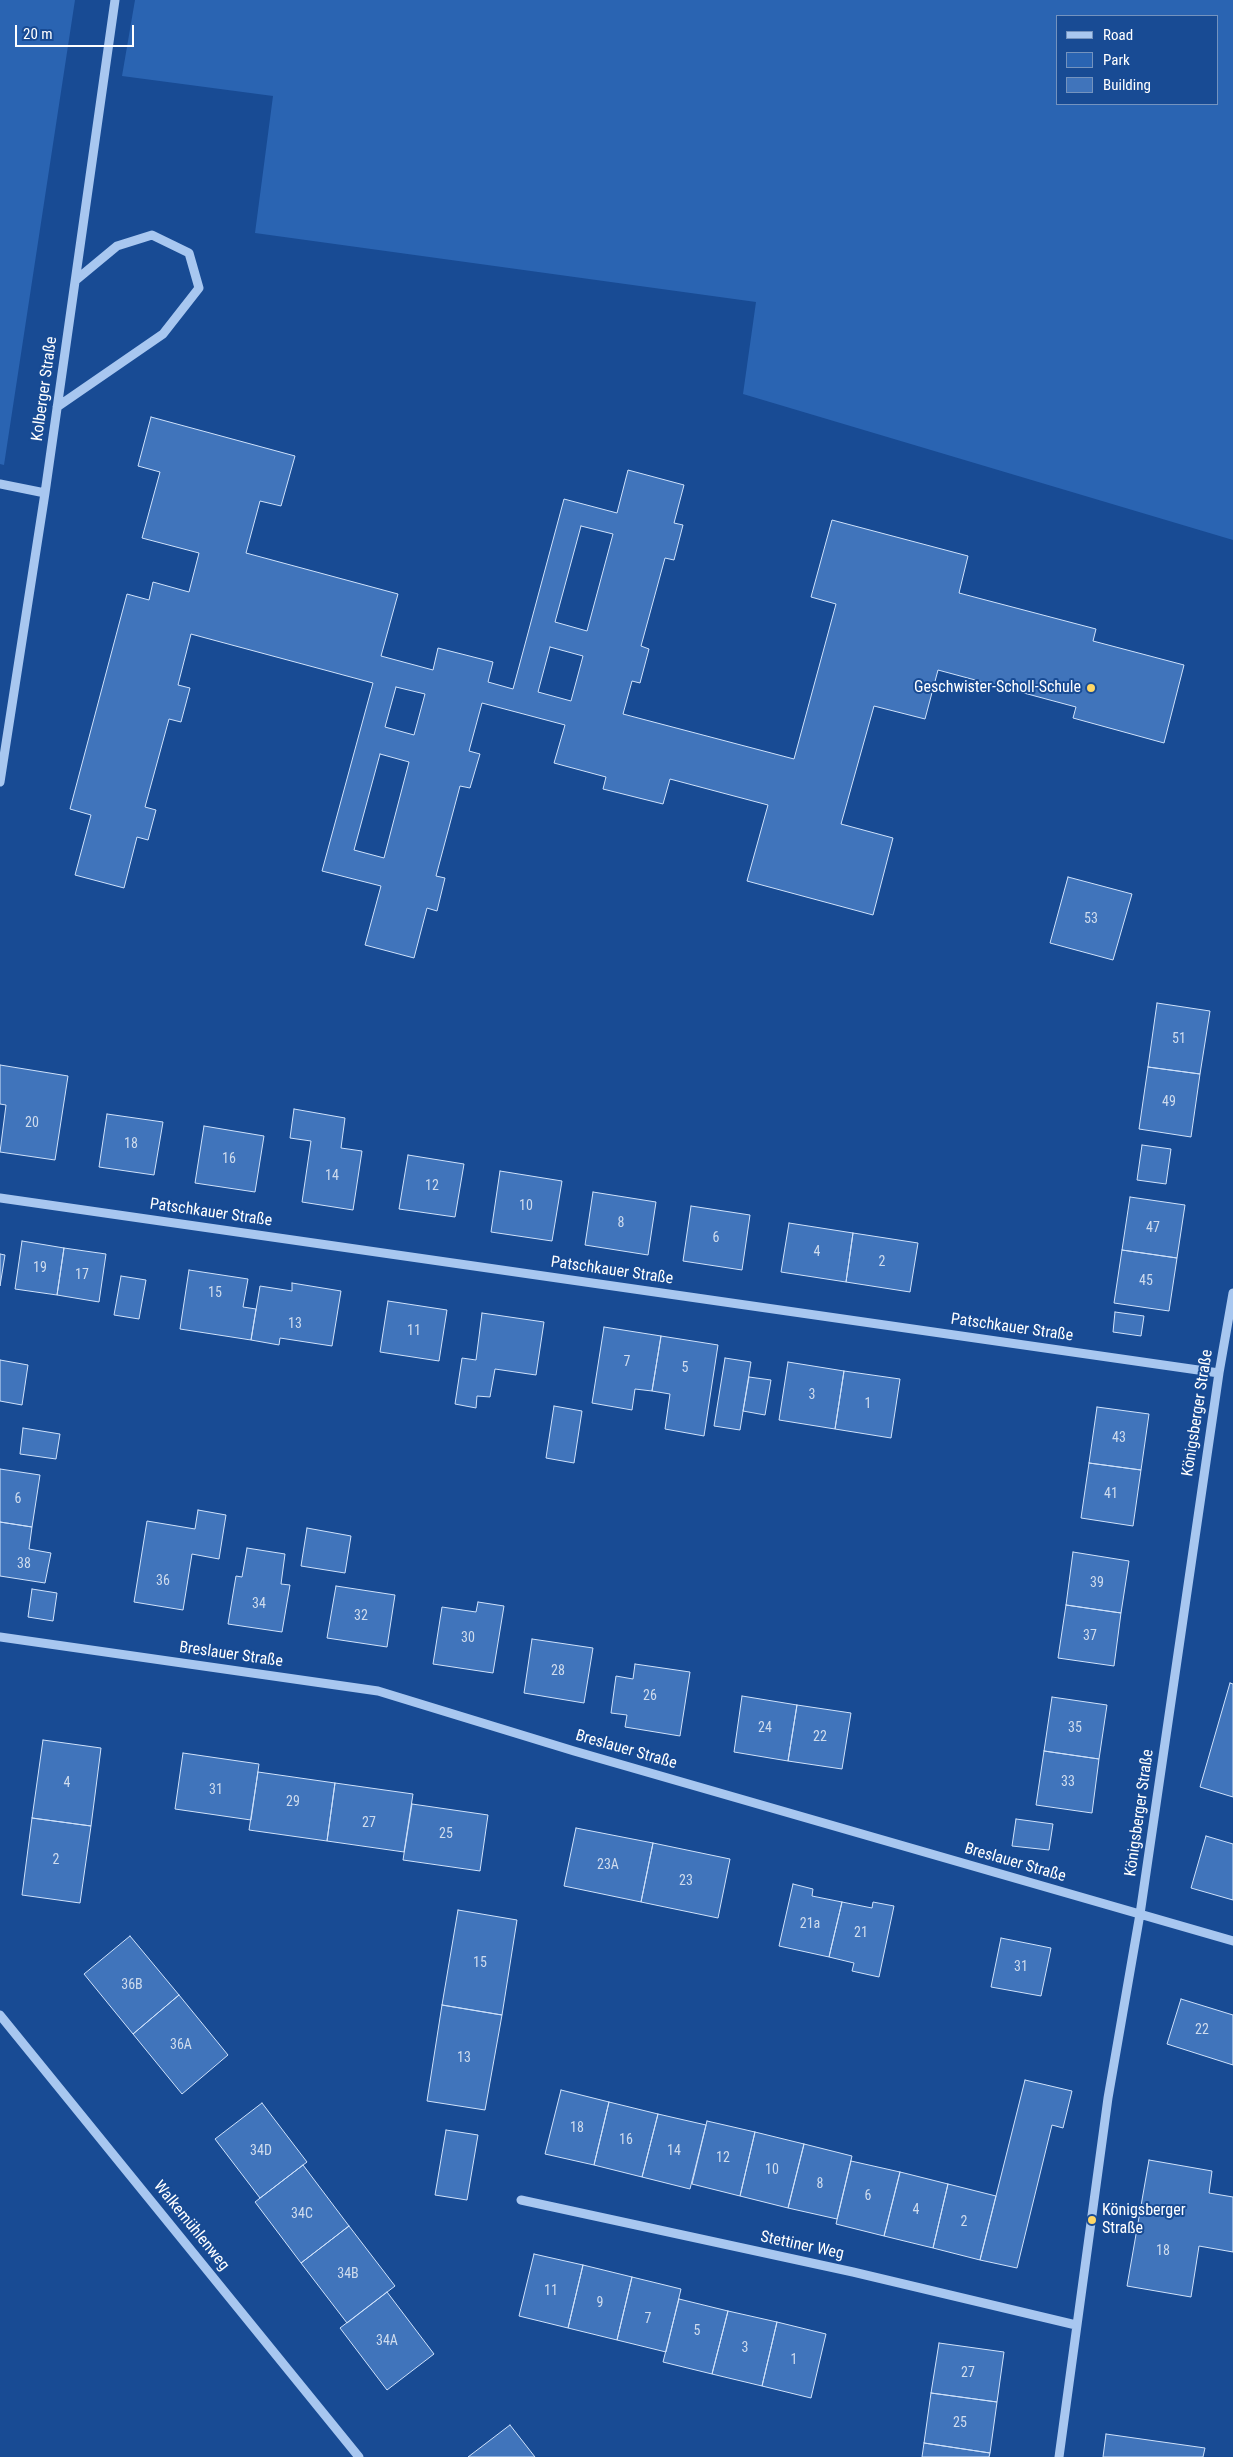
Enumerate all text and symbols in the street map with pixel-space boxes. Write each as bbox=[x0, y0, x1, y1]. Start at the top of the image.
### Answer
scale bar bbox=[18, 15, 136, 47]
legend bbox=[1056, 15, 1218, 105]
text: 20 m bbox=[23, 25, 53, 43]
text: Road bbox=[1103, 26, 1133, 44]
text: Park bbox=[1103, 51, 1130, 69]
text: Building bbox=[1103, 76, 1151, 94]
street label: Kolberger Straße bbox=[28, 335, 62, 443]
place label: Geschwister-Scholl-Schule bbox=[914, 678, 1081, 698]
marker: Geschwister-Scholl-Schule bbox=[1085, 682, 1097, 694]
house number: 53 bbox=[1084, 911, 1098, 927]
house number: 51 bbox=[1172, 1031, 1186, 1047]
house number: 49 bbox=[1162, 1094, 1176, 1110]
house number: 20 bbox=[25, 1115, 39, 1131]
house number: 18 bbox=[124, 1136, 138, 1152]
house number: 16 bbox=[222, 1151, 236, 1167]
house number: 14 bbox=[325, 1168, 339, 1184]
house number: 12 bbox=[425, 1178, 439, 1194]
street label: Patschkauer Straße bbox=[149, 1195, 273, 1231]
house number: 10 bbox=[519, 1198, 533, 1214]
house number: 8 bbox=[618, 1215, 624, 1231]
house number: 47 bbox=[1146, 1220, 1160, 1236]
house number: 6 bbox=[713, 1230, 719, 1246]
house number: 4 bbox=[814, 1244, 820, 1260]
street label: Patschkauer Straße bbox=[550, 1253, 674, 1289]
house number: 2 bbox=[879, 1254, 885, 1270]
house number: 19 bbox=[33, 1260, 47, 1276]
house number: 17 bbox=[75, 1267, 89, 1283]
house number: 45 bbox=[1139, 1273, 1153, 1289]
house number: 15 bbox=[208, 1285, 222, 1301]
street label: Patschkauer Straße bbox=[950, 1310, 1074, 1346]
house number: 13 bbox=[288, 1316, 302, 1332]
house number: 11 bbox=[407, 1323, 421, 1339]
street label: Königsberger Straße bbox=[1178, 1348, 1218, 1478]
house number: 7 bbox=[624, 1354, 630, 1370]
house number: 5 bbox=[682, 1360, 688, 1376]
house number: 3 bbox=[809, 1387, 815, 1403]
house number: 1 bbox=[865, 1396, 871, 1412]
house number: 43 bbox=[1112, 1430, 1126, 1446]
house number: 41 bbox=[1104, 1486, 1118, 1502]
house number: 6 bbox=[15, 1491, 21, 1507]
house number: 38 bbox=[17, 1556, 31, 1572]
house number: 36 bbox=[156, 1573, 170, 1589]
house number: 39 bbox=[1090, 1575, 1104, 1591]
house number: 34 bbox=[252, 1596, 266, 1612]
house number: 32 bbox=[354, 1608, 368, 1624]
house number: 37 bbox=[1083, 1628, 1097, 1644]
house number: 30 bbox=[461, 1630, 475, 1646]
street label: Breslauer Straße bbox=[178, 1638, 284, 1672]
house number: 28 bbox=[551, 1663, 565, 1679]
house number: 26 bbox=[643, 1688, 657, 1704]
house number: 24 bbox=[758, 1720, 772, 1736]
house number: 35 bbox=[1068, 1720, 1082, 1736]
street label: Breslauer Straße bbox=[573, 1726, 679, 1774]
house number: 22 bbox=[813, 1729, 827, 1745]
street label: Königsberger Straße bbox=[1122, 1748, 1158, 1878]
house number: 33 bbox=[1061, 1774, 1075, 1790]
house number: 4 bbox=[64, 1775, 70, 1791]
house number: 31 bbox=[209, 1782, 223, 1798]
house number: 29 bbox=[286, 1794, 300, 1810]
house number: 27 bbox=[362, 1815, 376, 1831]
house number: 25 bbox=[439, 1826, 453, 1842]
street label: Breslauer Straße bbox=[962, 1839, 1068, 1887]
house number: 2 bbox=[53, 1852, 59, 1868]
house number: 23A bbox=[597, 1857, 619, 1873]
house number: 23 bbox=[679, 1873, 693, 1889]
house number: 21a bbox=[800, 1916, 820, 1932]
house number: 21 bbox=[854, 1925, 868, 1941]
house number: 15 bbox=[473, 1955, 487, 1971]
house number: 31 bbox=[1014, 1959, 1028, 1975]
house number: 36B bbox=[121, 1977, 143, 1993]
house number: 22 bbox=[1195, 2022, 1209, 2038]
house number: 36A bbox=[170, 2037, 192, 2053]
house number: 13 bbox=[457, 2050, 471, 2066]
house number: 18 bbox=[570, 2120, 584, 2136]
house number: 16 bbox=[619, 2132, 633, 2148]
house number: 34D bbox=[250, 2143, 272, 2159]
house number: 14 bbox=[667, 2143, 681, 2159]
house number: 12 bbox=[716, 2150, 730, 2166]
house number: 10 bbox=[765, 2162, 779, 2178]
house number: 8 bbox=[817, 2176, 823, 2192]
street label: Walkemühlenweg bbox=[149, 2177, 233, 2275]
house number: 6 bbox=[865, 2188, 871, 2204]
place label: Königsberger Straße bbox=[1102, 2201, 1186, 2239]
house number: 4 bbox=[913, 2202, 919, 2218]
house number: 34C bbox=[291, 2206, 313, 2222]
house number: 2 bbox=[961, 2214, 967, 2230]
marker: Königsberger Straße bbox=[1086, 2214, 1098, 2226]
street label: Stettiner Weg bbox=[759, 2228, 845, 2264]
house number: 18 bbox=[1156, 2243, 1170, 2259]
house number: 34B bbox=[337, 2266, 359, 2282]
house number: 11 bbox=[544, 2283, 558, 2299]
house number: 9 bbox=[597, 2295, 603, 2311]
house number: 7 bbox=[645, 2311, 651, 2327]
house number: 5 bbox=[694, 2323, 700, 2339]
house number: 34A bbox=[376, 2333, 398, 2349]
house number: 3 bbox=[742, 2340, 748, 2356]
house number: 1 bbox=[791, 2352, 797, 2368]
house number: 27 bbox=[961, 2365, 975, 2381]
house number: 25 bbox=[953, 2415, 967, 2431]

